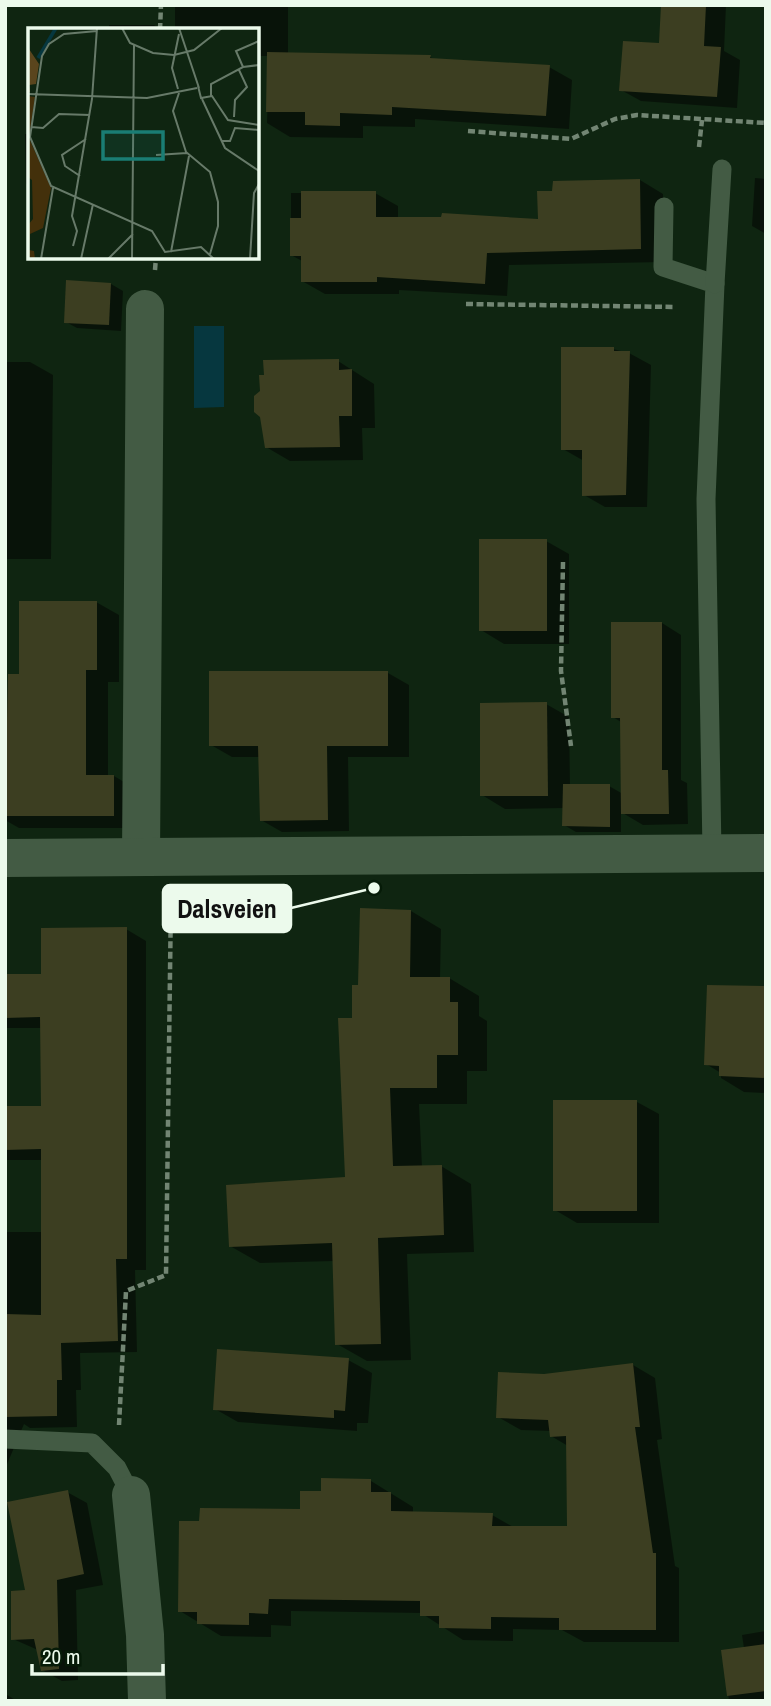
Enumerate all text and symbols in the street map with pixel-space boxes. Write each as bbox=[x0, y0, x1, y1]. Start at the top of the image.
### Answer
inset map bbox=[28, 28, 259, 259]
callout: Dalsveien bbox=[163, 885, 291, 932]
text: Dalsveien bbox=[177, 891, 277, 926]
scale bar bbox=[32, 1632, 163, 1676]
text: 20 m bbox=[42, 1642, 80, 1671]

